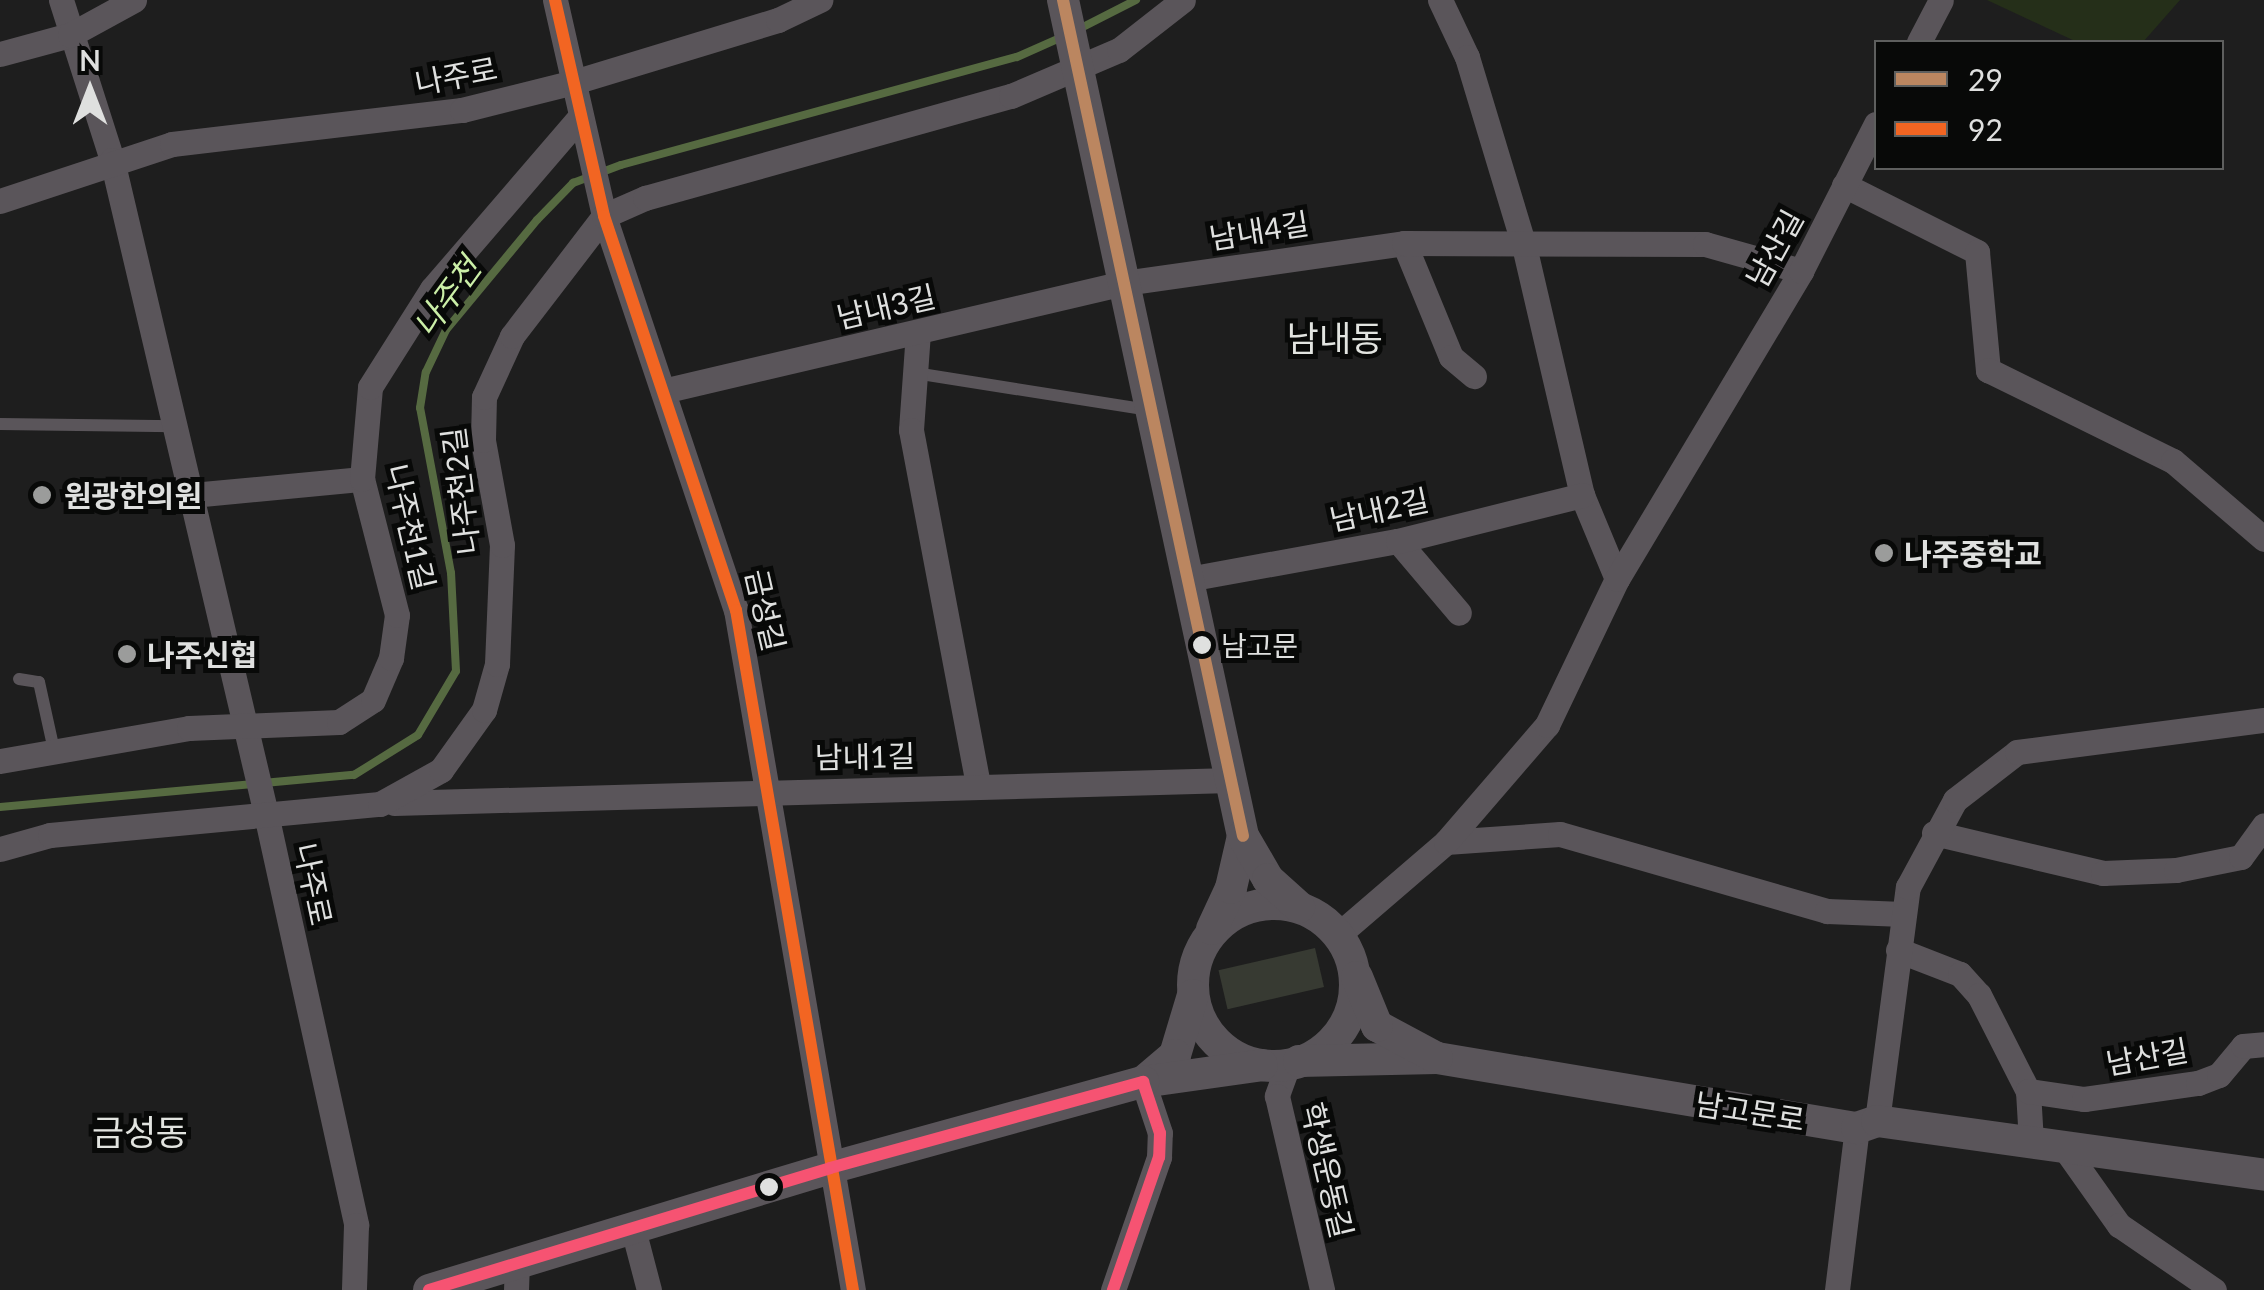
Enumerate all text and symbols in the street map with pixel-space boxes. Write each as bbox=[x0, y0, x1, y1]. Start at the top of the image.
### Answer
north arrow bbox=[40, 40, 140, 140]
legend bbox=[1874, 40, 2224, 170]
text: N bbox=[79, 43, 101, 77]
street label: 나주로 bbox=[412, 49, 500, 101]
text: 29 bbox=[1968, 61, 2003, 97]
text: 92 bbox=[1968, 111, 2003, 147]
street label: 남산길 bbox=[1738, 203, 1810, 293]
street label: 남내4길 bbox=[1207, 204, 1311, 256]
water label: 나주천 bbox=[406, 250, 488, 344]
street label: 남내3길 bbox=[833, 277, 939, 335]
district label: 남내동 bbox=[1287, 316, 1383, 358]
street label: 나주천2길 bbox=[434, 425, 486, 557]
street label: 나주천1길 bbox=[379, 461, 443, 593]
place label: 원광한의원 bbox=[64, 477, 202, 513]
street label: 남내2길 bbox=[1326, 481, 1432, 537]
marker: 원광한의원 bbox=[29, 482, 55, 508]
place label: 나주중학교 bbox=[1904, 535, 2042, 571]
marker: 나주중학교 bbox=[1873, 542, 1895, 564]
street label: 금성길 bbox=[739, 566, 793, 654]
place label: 남고문 bbox=[1221, 628, 1298, 662]
marker: 남고문 bbox=[1192, 635, 1212, 655]
place label: 나주신협 bbox=[147, 636, 257, 672]
marker: 나주신협 bbox=[116, 643, 138, 665]
street label: 남내1길 bbox=[815, 737, 915, 775]
street label: 나주로 bbox=[288, 840, 340, 928]
street label: 남산길 bbox=[2103, 1031, 2191, 1081]
street label: 남고문로 bbox=[1693, 1085, 1807, 1137]
street label: 학생운동길 bbox=[1295, 1099, 1361, 1241]
district label: 금성동 bbox=[92, 1110, 188, 1152]
unlabelled marker bbox=[759, 1177, 779, 1197]

